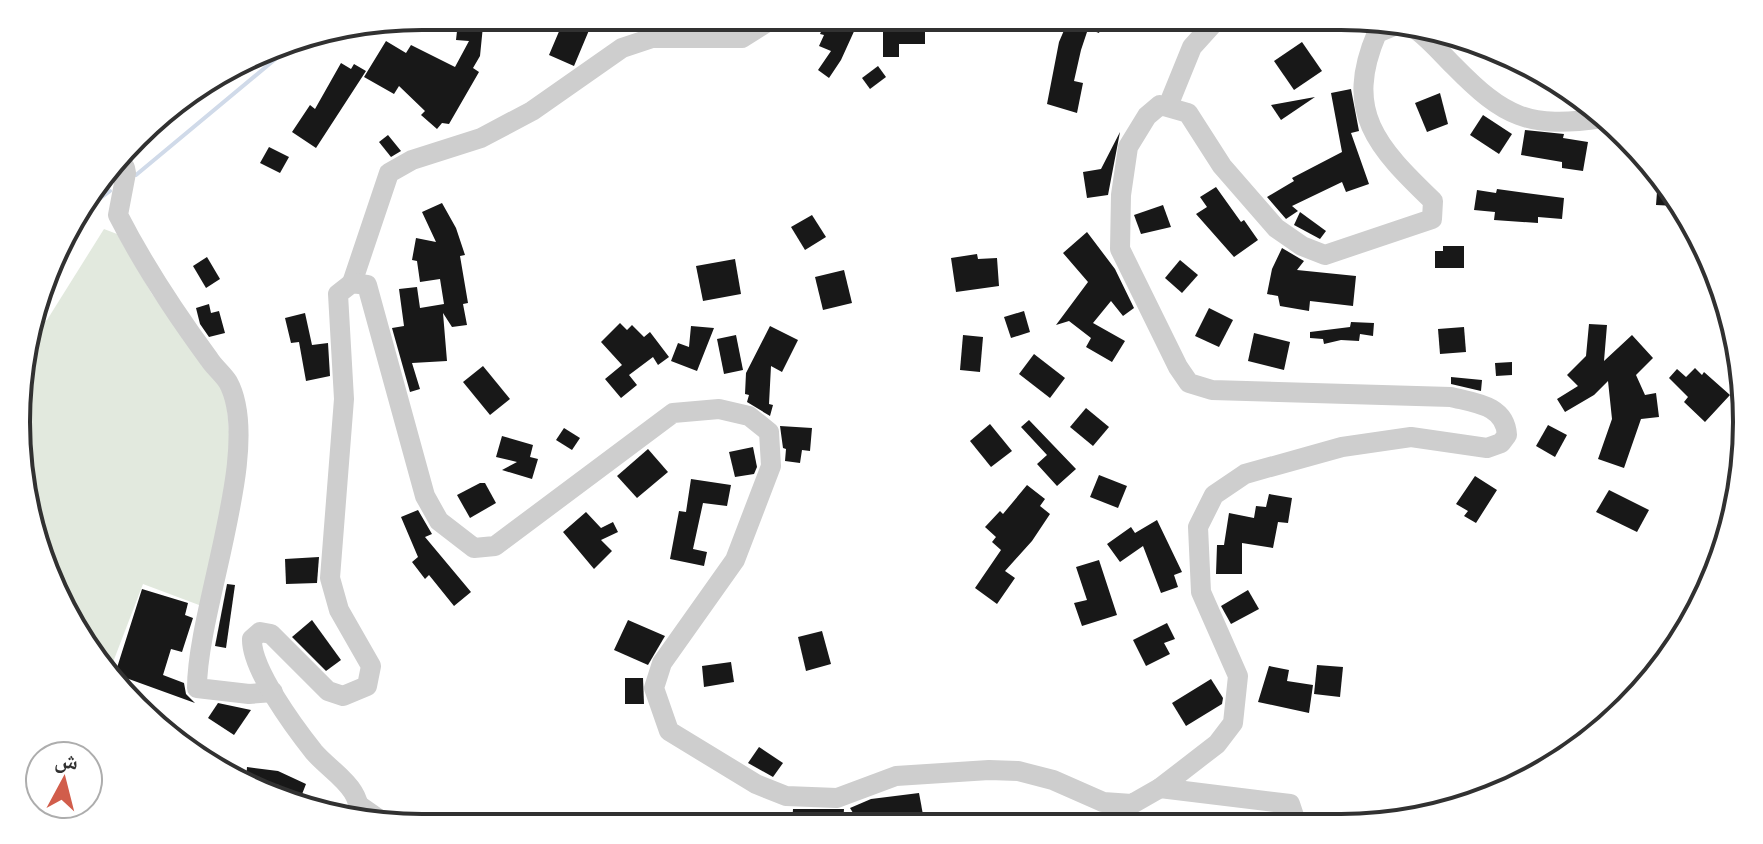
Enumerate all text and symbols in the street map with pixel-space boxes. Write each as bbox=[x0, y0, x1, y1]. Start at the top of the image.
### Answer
north arrow bbox=[24, 740, 104, 820]
text: ش bbox=[53, 747, 79, 775]

